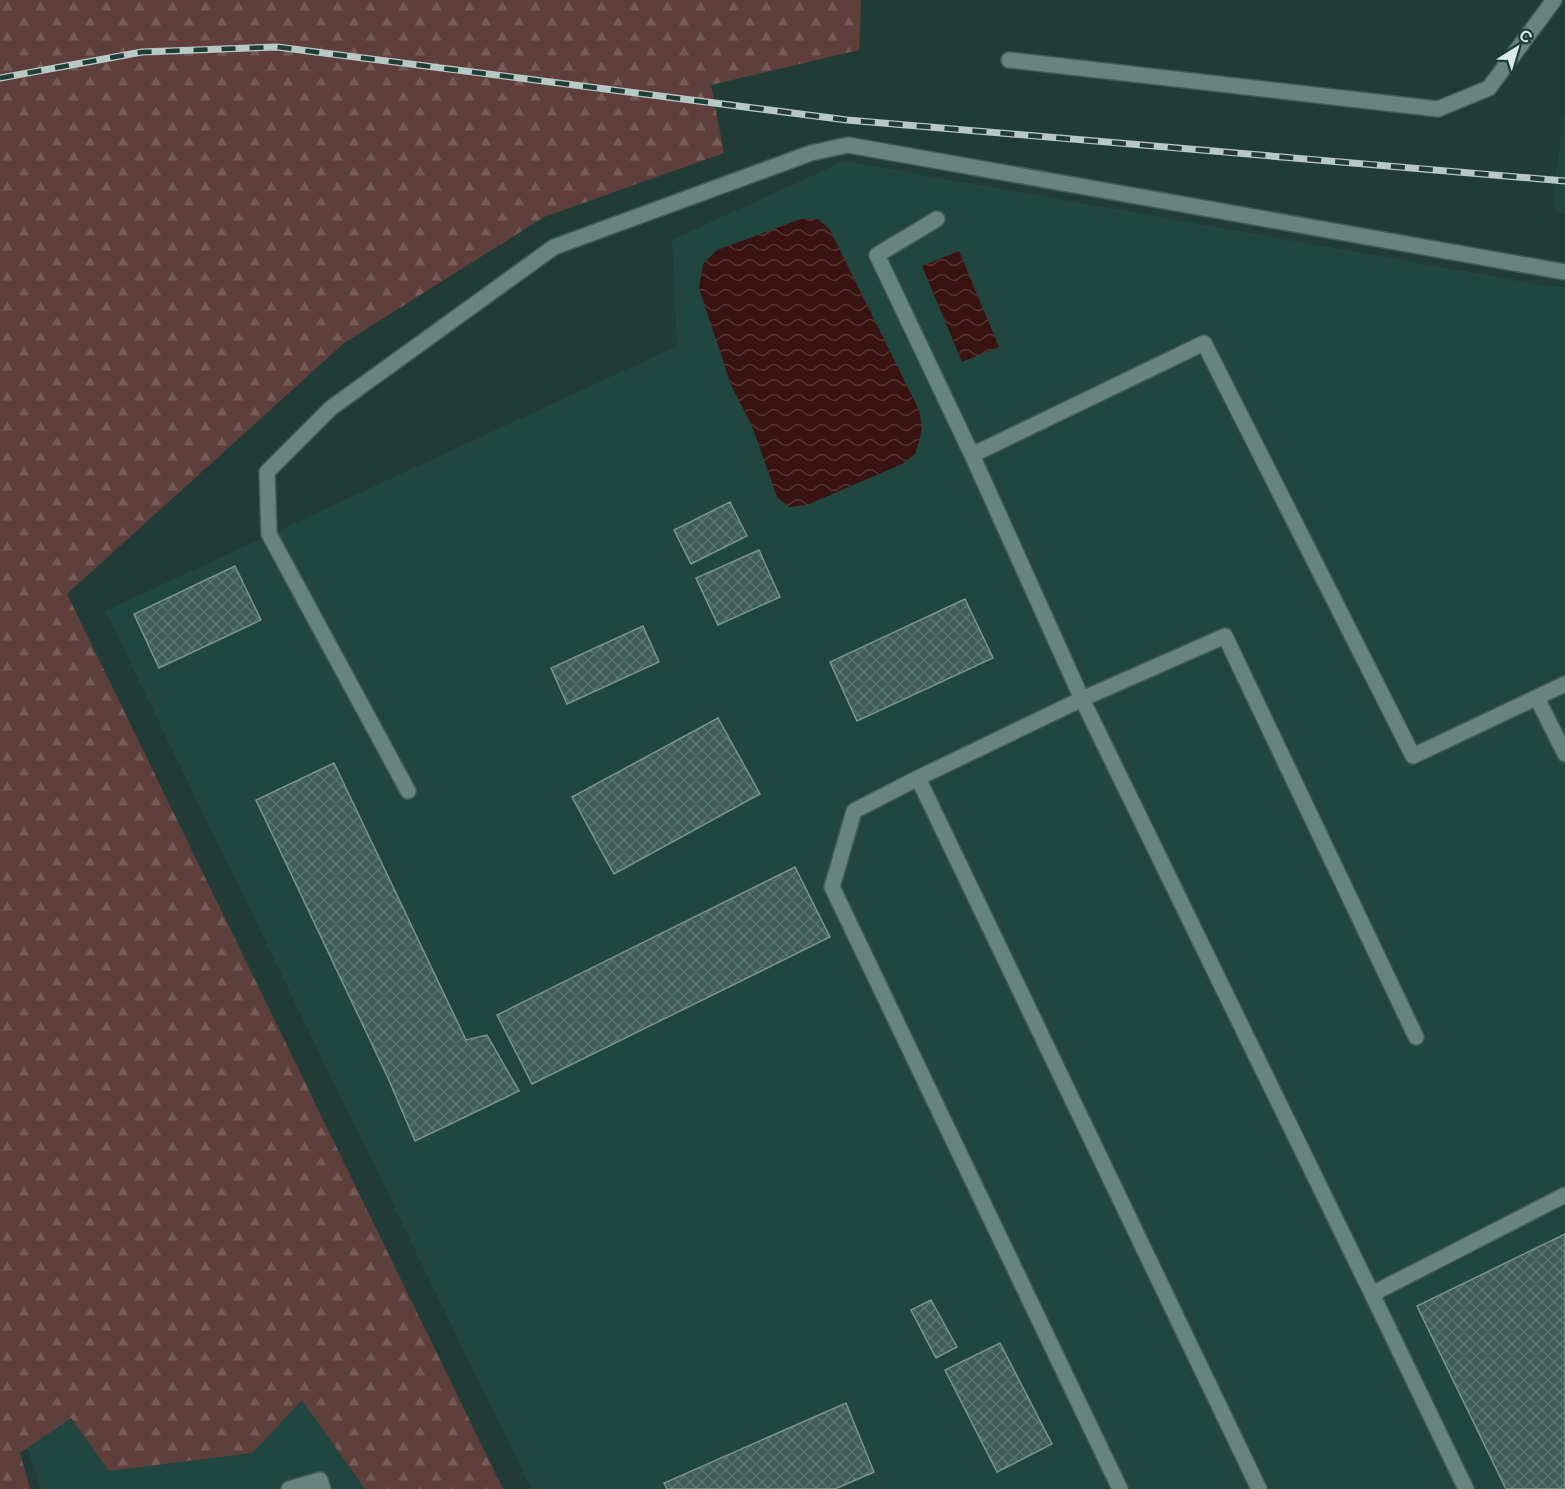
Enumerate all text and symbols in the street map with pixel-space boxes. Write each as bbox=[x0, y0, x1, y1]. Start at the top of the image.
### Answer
north arrow bbox=[1487, 18, 1547, 78]
text: С bbox=[1516, 26, 1536, 47]

